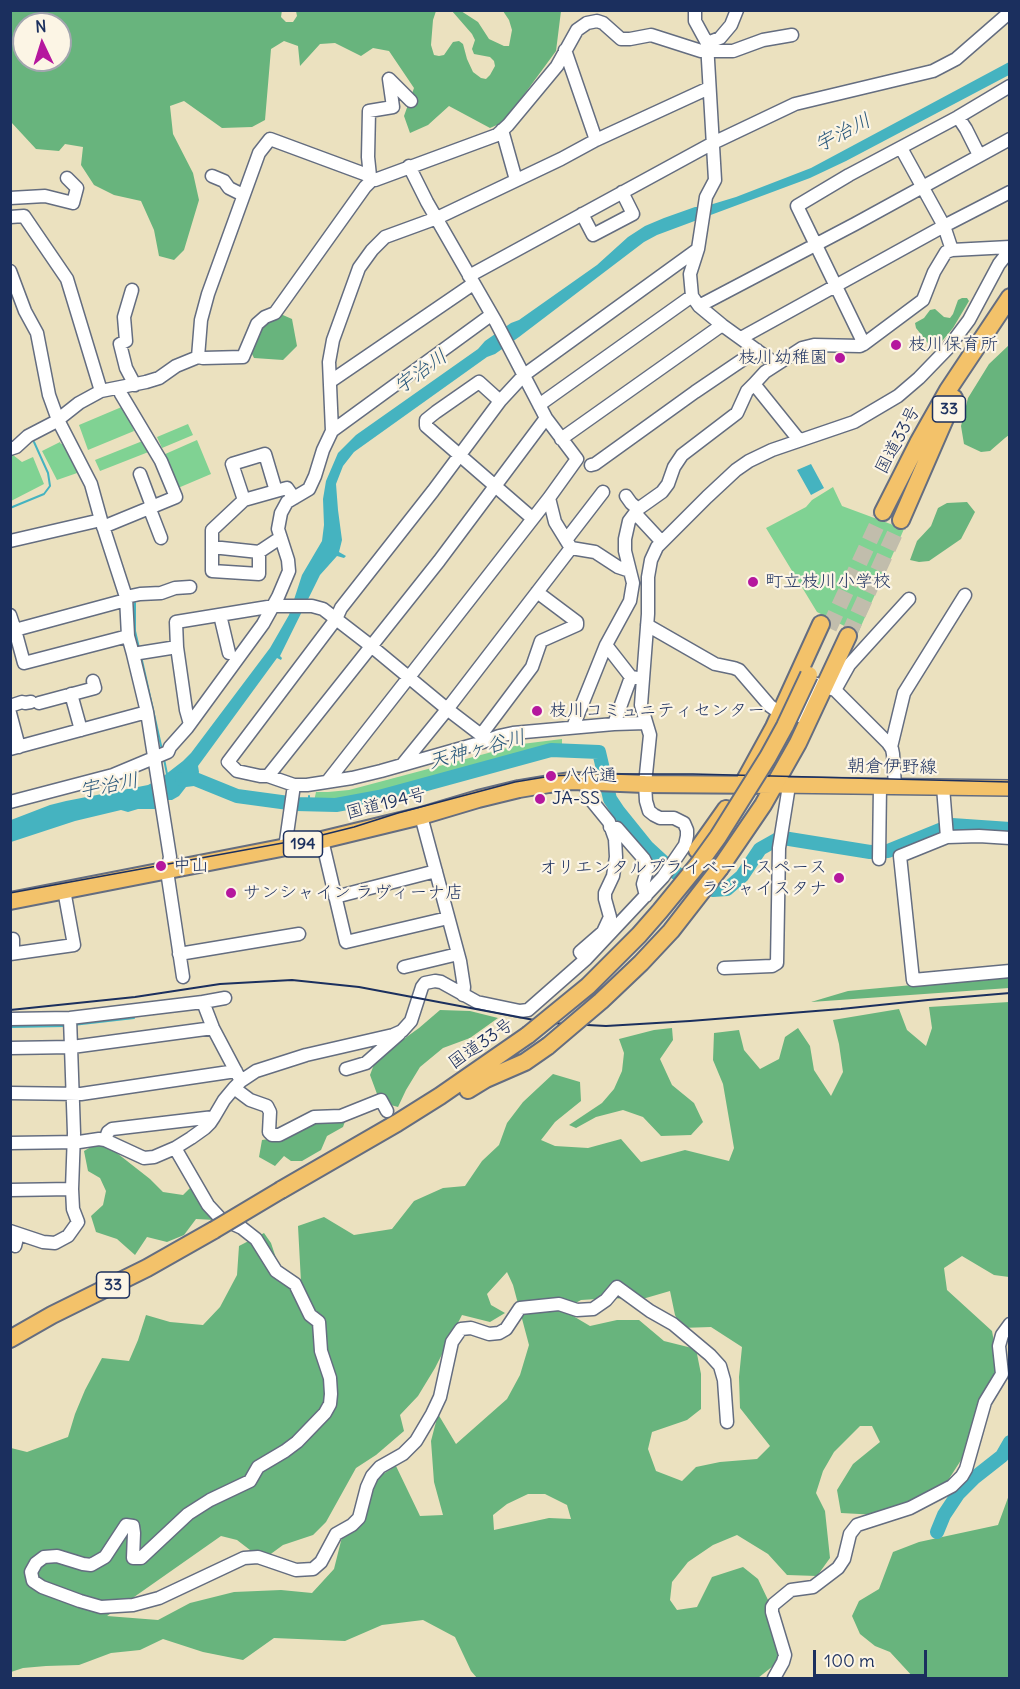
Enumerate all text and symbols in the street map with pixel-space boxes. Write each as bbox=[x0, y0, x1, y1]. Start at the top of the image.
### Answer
north arrow bbox=[12, 12, 72, 72]
text: N bbox=[35, 16, 47, 36]
water label: 宇治川 bbox=[811, 109, 875, 157]
place label: 枝川保育所 bbox=[908, 334, 998, 356]
marker: 枝川保育所 bbox=[889, 338, 903, 352]
water label: 宇治川 bbox=[390, 345, 452, 399]
place label: 枝川幼稚園 bbox=[738, 347, 828, 369]
marker: 枝川幼稚園 bbox=[833, 351, 847, 365]
road number: 33 bbox=[932, 396, 966, 422]
street label: 国道33号 bbox=[871, 402, 925, 478]
place label: 町立枝川小学校 bbox=[765, 571, 891, 593]
marker: 町立枝川小学校 bbox=[746, 575, 760, 589]
place label: 枝川コミュニティセンター bbox=[549, 700, 765, 722]
marker: 枝川コミュニティセンター bbox=[530, 704, 544, 718]
water label: 天神ヶ谷川 bbox=[426, 725, 528, 775]
street label: 朝倉伊野線 bbox=[847, 755, 937, 779]
place label: 八代通 bbox=[563, 765, 617, 787]
water label: 宇治川 bbox=[77, 768, 141, 804]
marker: 八代通 bbox=[544, 769, 558, 783]
street label: 国道194号 bbox=[344, 784, 428, 824]
place label: JA-SS bbox=[552, 788, 600, 810]
marker: JA-SS bbox=[533, 792, 547, 806]
road number: 194 bbox=[284, 831, 322, 857]
place label: 中山 bbox=[173, 855, 209, 877]
place label: オリエンタルプライベートスペース ラジャイスタナ bbox=[539, 857, 827, 900]
marker: 中山 bbox=[154, 859, 168, 873]
marker: オリエンタルプライベートスペース ラジャイスタナ bbox=[832, 871, 846, 885]
place label: サンシャイン ラヴィーナ店 bbox=[243, 882, 463, 904]
marker: サンシャイン ラヴィーナ店 bbox=[224, 886, 238, 900]
street label: 国道33号 bbox=[444, 1014, 518, 1074]
road number: 33 bbox=[96, 1272, 130, 1298]
scale bar bbox=[816, 1638, 930, 1676]
text: 100 m bbox=[824, 1649, 875, 1672]

